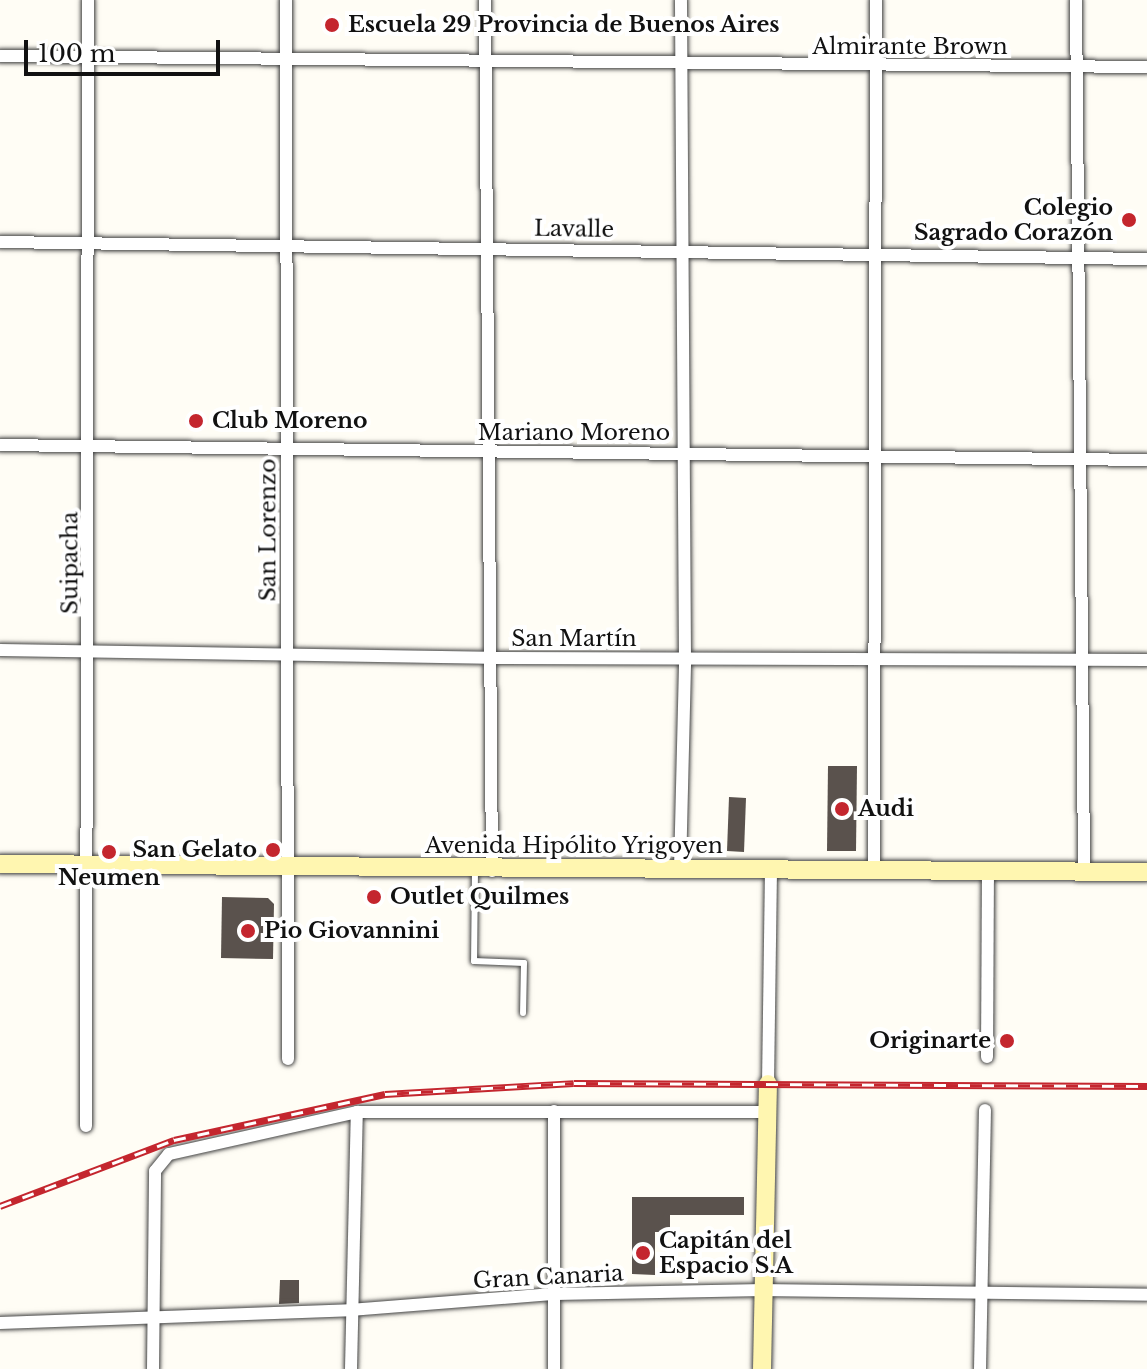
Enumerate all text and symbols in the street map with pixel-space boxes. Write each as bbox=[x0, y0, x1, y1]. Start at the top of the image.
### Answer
place label: Escuela 29 Provincia de Buenos Aires bbox=[348, 12, 780, 38]
marker: Escuela 29 Provincia de Buenos Aires bbox=[323, 16, 341, 34]
scale bar bbox=[28, 24, 224, 74]
street label: Almirante Brown bbox=[812, 34, 1008, 60]
text: 100 m bbox=[38, 39, 116, 68]
place label: Colegio Sagrado Corazón bbox=[914, 194, 1113, 246]
marker: Colegio Sagrado Corazón bbox=[1120, 211, 1138, 229]
street label: Lavalle bbox=[534, 215, 614, 243]
place label: Club Moreno bbox=[212, 408, 368, 434]
marker: Club Moreno bbox=[187, 412, 205, 430]
street label: Mariano Moreno bbox=[478, 420, 670, 446]
street label: San Lorenzo bbox=[255, 459, 281, 601]
street label: Suipacha bbox=[57, 512, 83, 614]
street label: San Martín bbox=[511, 626, 637, 652]
place label: Audi bbox=[858, 796, 914, 822]
marker: Audi bbox=[833, 800, 851, 818]
street label: Avenida Hipólito Yrigoyen bbox=[424, 833, 724, 859]
place label: San Gelato bbox=[132, 837, 257, 863]
marker: San Gelato bbox=[264, 841, 282, 859]
marker: Neumen bbox=[100, 843, 118, 861]
place label: Neumen bbox=[58, 865, 160, 891]
place label: Outlet Quilmes bbox=[390, 884, 569, 910]
marker: Outlet Quilmes bbox=[365, 888, 383, 906]
place label: Pio Giovannini bbox=[264, 918, 439, 944]
marker: Pio Giovannini bbox=[239, 922, 257, 940]
place label: Originarte bbox=[869, 1028, 991, 1054]
marker: Originarte bbox=[998, 1032, 1016, 1050]
place label: Capitán del Espacio S.A bbox=[659, 1227, 793, 1278]
marker: Capitán del Espacio S.A bbox=[634, 1244, 652, 1262]
street label: Gran Canaria bbox=[472, 1260, 624, 1294]

